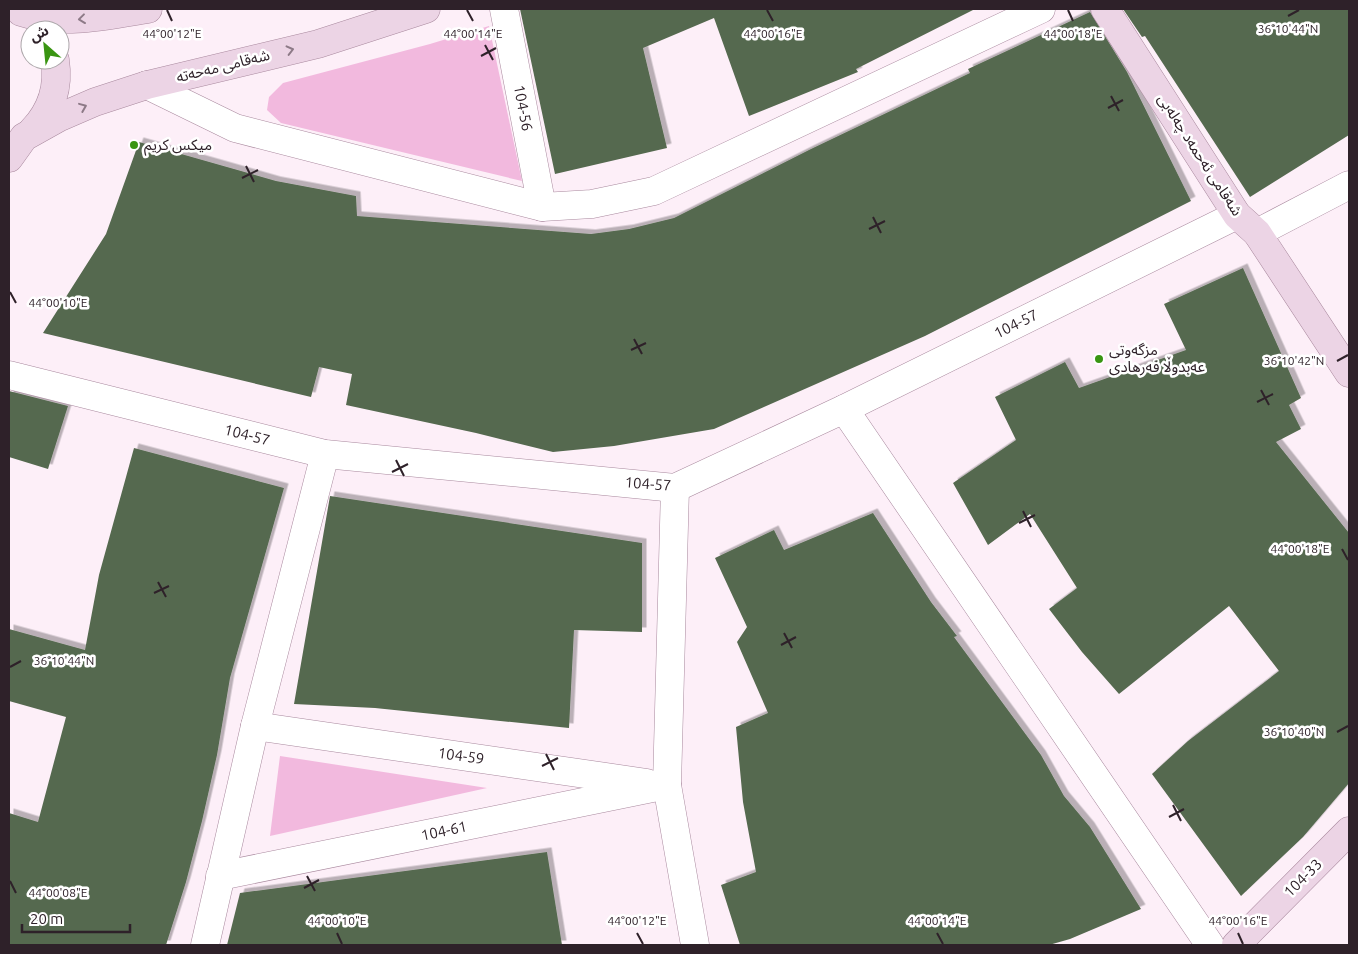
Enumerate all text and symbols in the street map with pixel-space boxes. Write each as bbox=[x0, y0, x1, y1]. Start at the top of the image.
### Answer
one-way arrow bbox=[78, 13, 86, 24]
north arrow bbox=[20, 20, 70, 70]
text: ش bbox=[27, 22, 51, 45]
text: 36°10'44"N bbox=[1258, 22, 1318, 35]
text: 44°00'12"E bbox=[143, 27, 202, 40]
text: 44°00'14"E bbox=[444, 27, 503, 40]
text: 44°00'16"E bbox=[744, 27, 803, 40]
text: 44°00'18"E bbox=[1044, 27, 1103, 40]
one-way arrow bbox=[286, 45, 295, 56]
street label: شەقامی مەحەتە bbox=[174, 46, 272, 86]
street label: 104-56 bbox=[511, 83, 536, 132]
street label: شەقامی ئەحمەد چەلەبی bbox=[1153, 91, 1246, 220]
one-way arrow bbox=[78, 103, 87, 113]
place label: ميكس كريم bbox=[144, 136, 212, 156]
marker: ميكس كريم bbox=[128, 139, 140, 151]
text: 44°00'10"E bbox=[29, 296, 88, 309]
street label: 104-57 bbox=[991, 306, 1040, 341]
place label: مزگەوتی عەبدوڵا فەرهادی bbox=[1109, 341, 1206, 376]
marker: مزگەوتی عەبدوڵا فەرهادی bbox=[1093, 353, 1105, 365]
text: 36°10'42"N bbox=[1264, 354, 1324, 367]
street label: 104-57 bbox=[222, 421, 272, 448]
street label: 104-57 bbox=[624, 473, 672, 494]
text: 44°00'18"E bbox=[1271, 542, 1330, 555]
text: 36°10'44"N bbox=[34, 654, 94, 667]
text: 36°10'40"N bbox=[1264, 725, 1324, 738]
street label: 104-59 bbox=[437, 744, 485, 767]
street label: 104-61 bbox=[419, 817, 468, 844]
street label: 104-33 bbox=[1280, 855, 1325, 900]
text: 44°00'08"E bbox=[29, 886, 88, 899]
scale bar bbox=[22, 902, 130, 934]
text: 20 m bbox=[30, 910, 63, 927]
text: 44°00'10"E bbox=[308, 914, 367, 927]
text: 44°00'12"E bbox=[608, 914, 667, 927]
text: 44°00'14"E bbox=[908, 914, 967, 927]
text: 44°00'16"E bbox=[1209, 914, 1268, 927]

